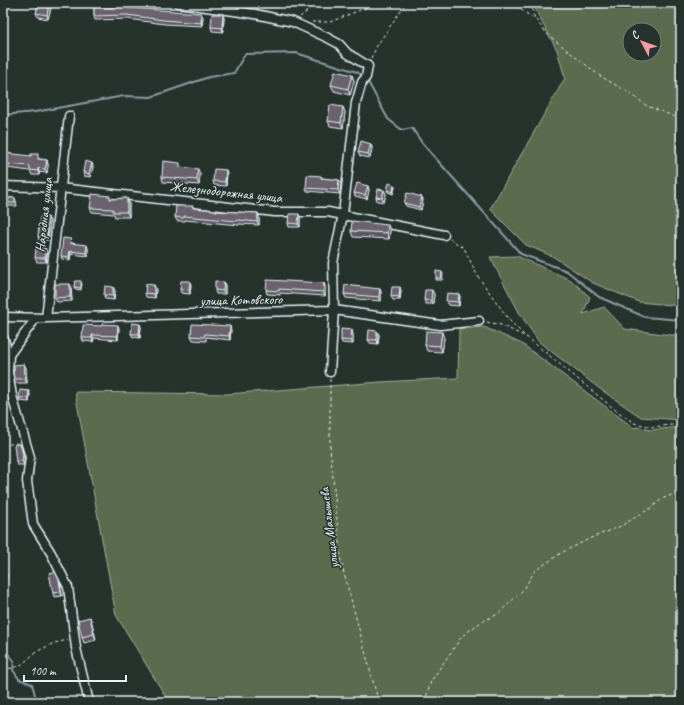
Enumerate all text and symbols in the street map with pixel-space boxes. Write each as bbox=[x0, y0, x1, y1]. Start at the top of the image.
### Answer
north arrow bbox=[622, 22, 662, 62]
text: С bbox=[627, 28, 643, 42]
street label: Народная улица bbox=[32, 176, 56, 253]
street label: Железнодорожная улица bbox=[169, 178, 284, 206]
street label: улица Котовского bbox=[199, 291, 283, 309]
street label: улица Малышева bbox=[315, 485, 343, 570]
scale bar bbox=[24, 657, 126, 683]
text: 100 m bbox=[30, 663, 57, 679]

